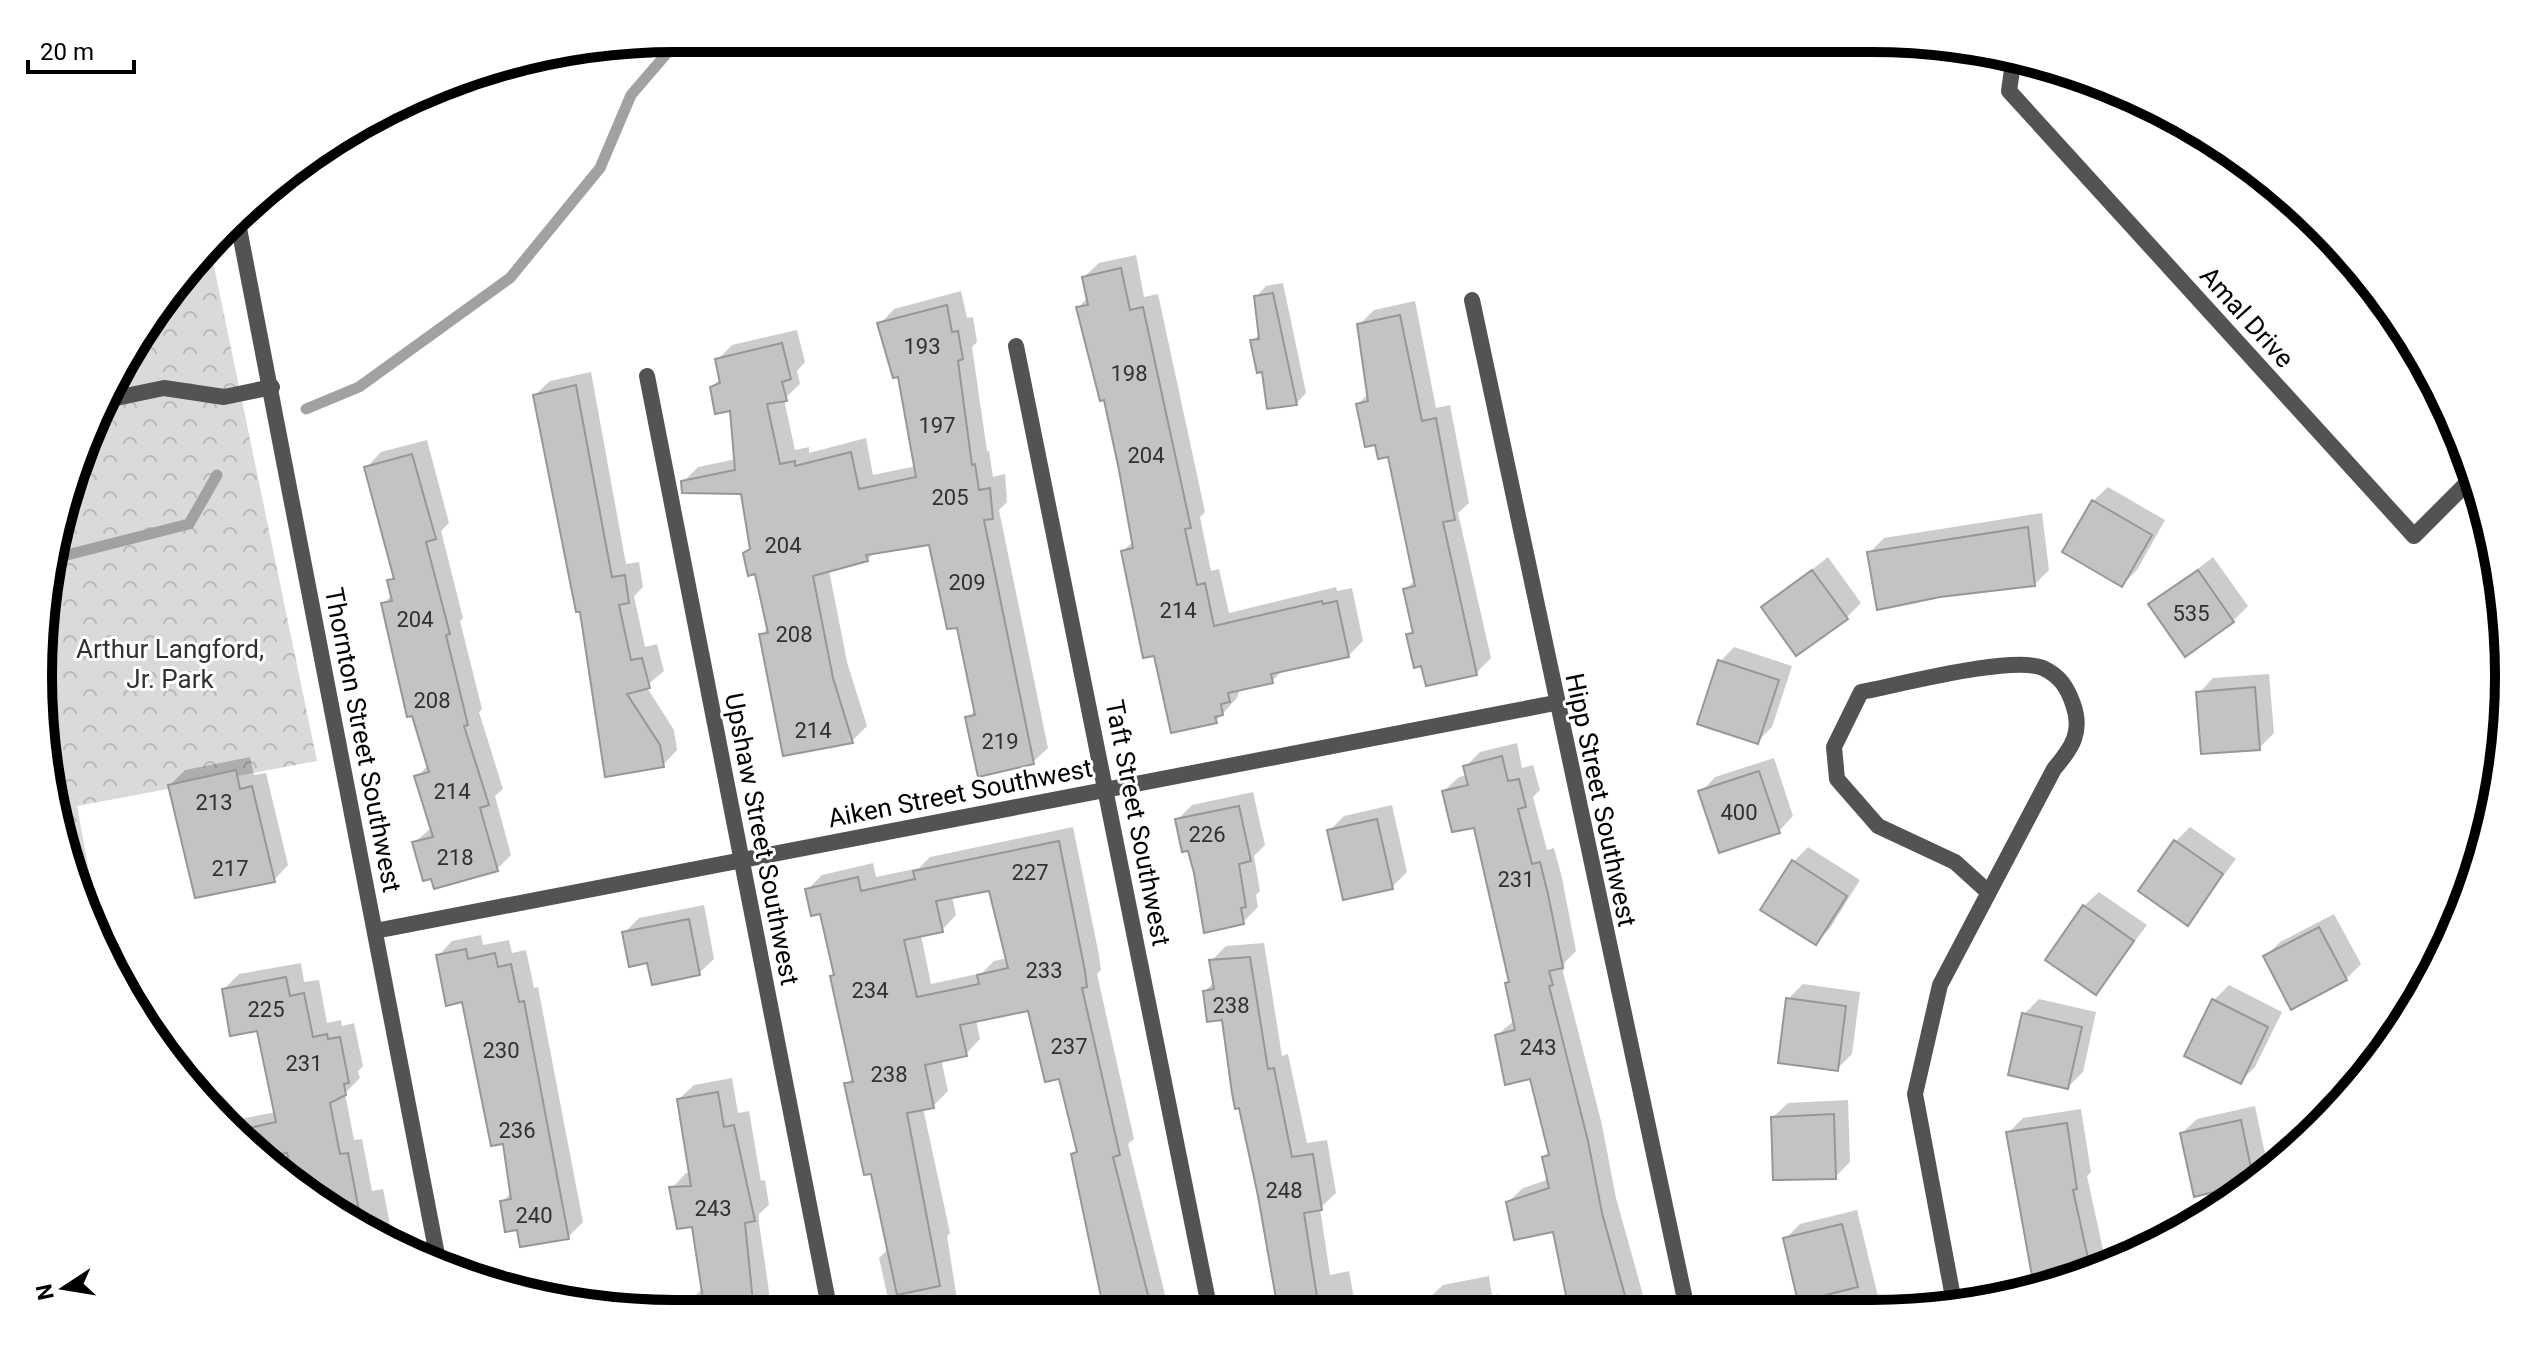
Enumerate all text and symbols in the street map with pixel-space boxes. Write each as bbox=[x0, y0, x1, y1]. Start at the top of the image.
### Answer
scale bar bbox=[28, 24, 134, 74]
text: 20 m bbox=[40, 38, 94, 66]
street label: Amal Drive bbox=[2194, 260, 2300, 374]
house number: 193 bbox=[903, 334, 941, 359]
house number: 198 bbox=[1110, 361, 1148, 386]
house number: 197 bbox=[918, 413, 956, 438]
house number: 204 bbox=[1127, 443, 1165, 468]
house number: 205 bbox=[931, 485, 969, 510]
house number: 204 bbox=[764, 533, 802, 558]
house number: 209 bbox=[948, 570, 986, 595]
street label: Thornton Street Southwest bbox=[319, 585, 407, 895]
house number: 214 bbox=[1159, 598, 1197, 623]
house number: 535 bbox=[2172, 601, 2210, 626]
house number: 204 bbox=[396, 607, 434, 632]
house number: 208 bbox=[775, 622, 813, 647]
park label: Arthur Langford, Jr. Park bbox=[76, 634, 264, 694]
street label: Hipp Street Southwest bbox=[1559, 671, 1643, 929]
house number: 208 bbox=[413, 688, 451, 713]
street label: Upshaw Street Southwest bbox=[719, 690, 805, 988]
street label: Taft Street Southwest bbox=[1099, 697, 1177, 949]
house number: 214 bbox=[794, 718, 832, 743]
house number: 219 bbox=[981, 729, 1019, 754]
street label: Aiken Street Southwest bbox=[825, 753, 1095, 833]
house number: 214 bbox=[433, 779, 471, 804]
house number: 213 bbox=[195, 790, 233, 815]
house number: 400 bbox=[1720, 800, 1758, 825]
house number: 226 bbox=[1188, 822, 1226, 847]
house number: 218 bbox=[436, 845, 474, 870]
house number: 217 bbox=[211, 856, 249, 881]
house number: 227 bbox=[1011, 860, 1049, 885]
house number: 231 bbox=[1497, 867, 1535, 892]
house number: 233 bbox=[1025, 958, 1063, 983]
house number: 234 bbox=[851, 978, 889, 1003]
house number: 238 bbox=[1212, 993, 1250, 1018]
house number: 225 bbox=[247, 997, 285, 1022]
house number: 237 bbox=[1050, 1034, 1088, 1059]
house number: 243 bbox=[1519, 1035, 1557, 1060]
house number: 230 bbox=[482, 1038, 520, 1063]
house number: 231 bbox=[285, 1051, 323, 1076]
house number: 238 bbox=[870, 1062, 908, 1087]
house number: 236 bbox=[498, 1118, 536, 1143]
house number: 248 bbox=[1265, 1178, 1303, 1203]
house number: 243 bbox=[694, 1196, 732, 1221]
house number: 240 bbox=[515, 1203, 553, 1228]
north arrow bbox=[24, 1248, 104, 1328]
text: N bbox=[31, 1282, 59, 1302]

